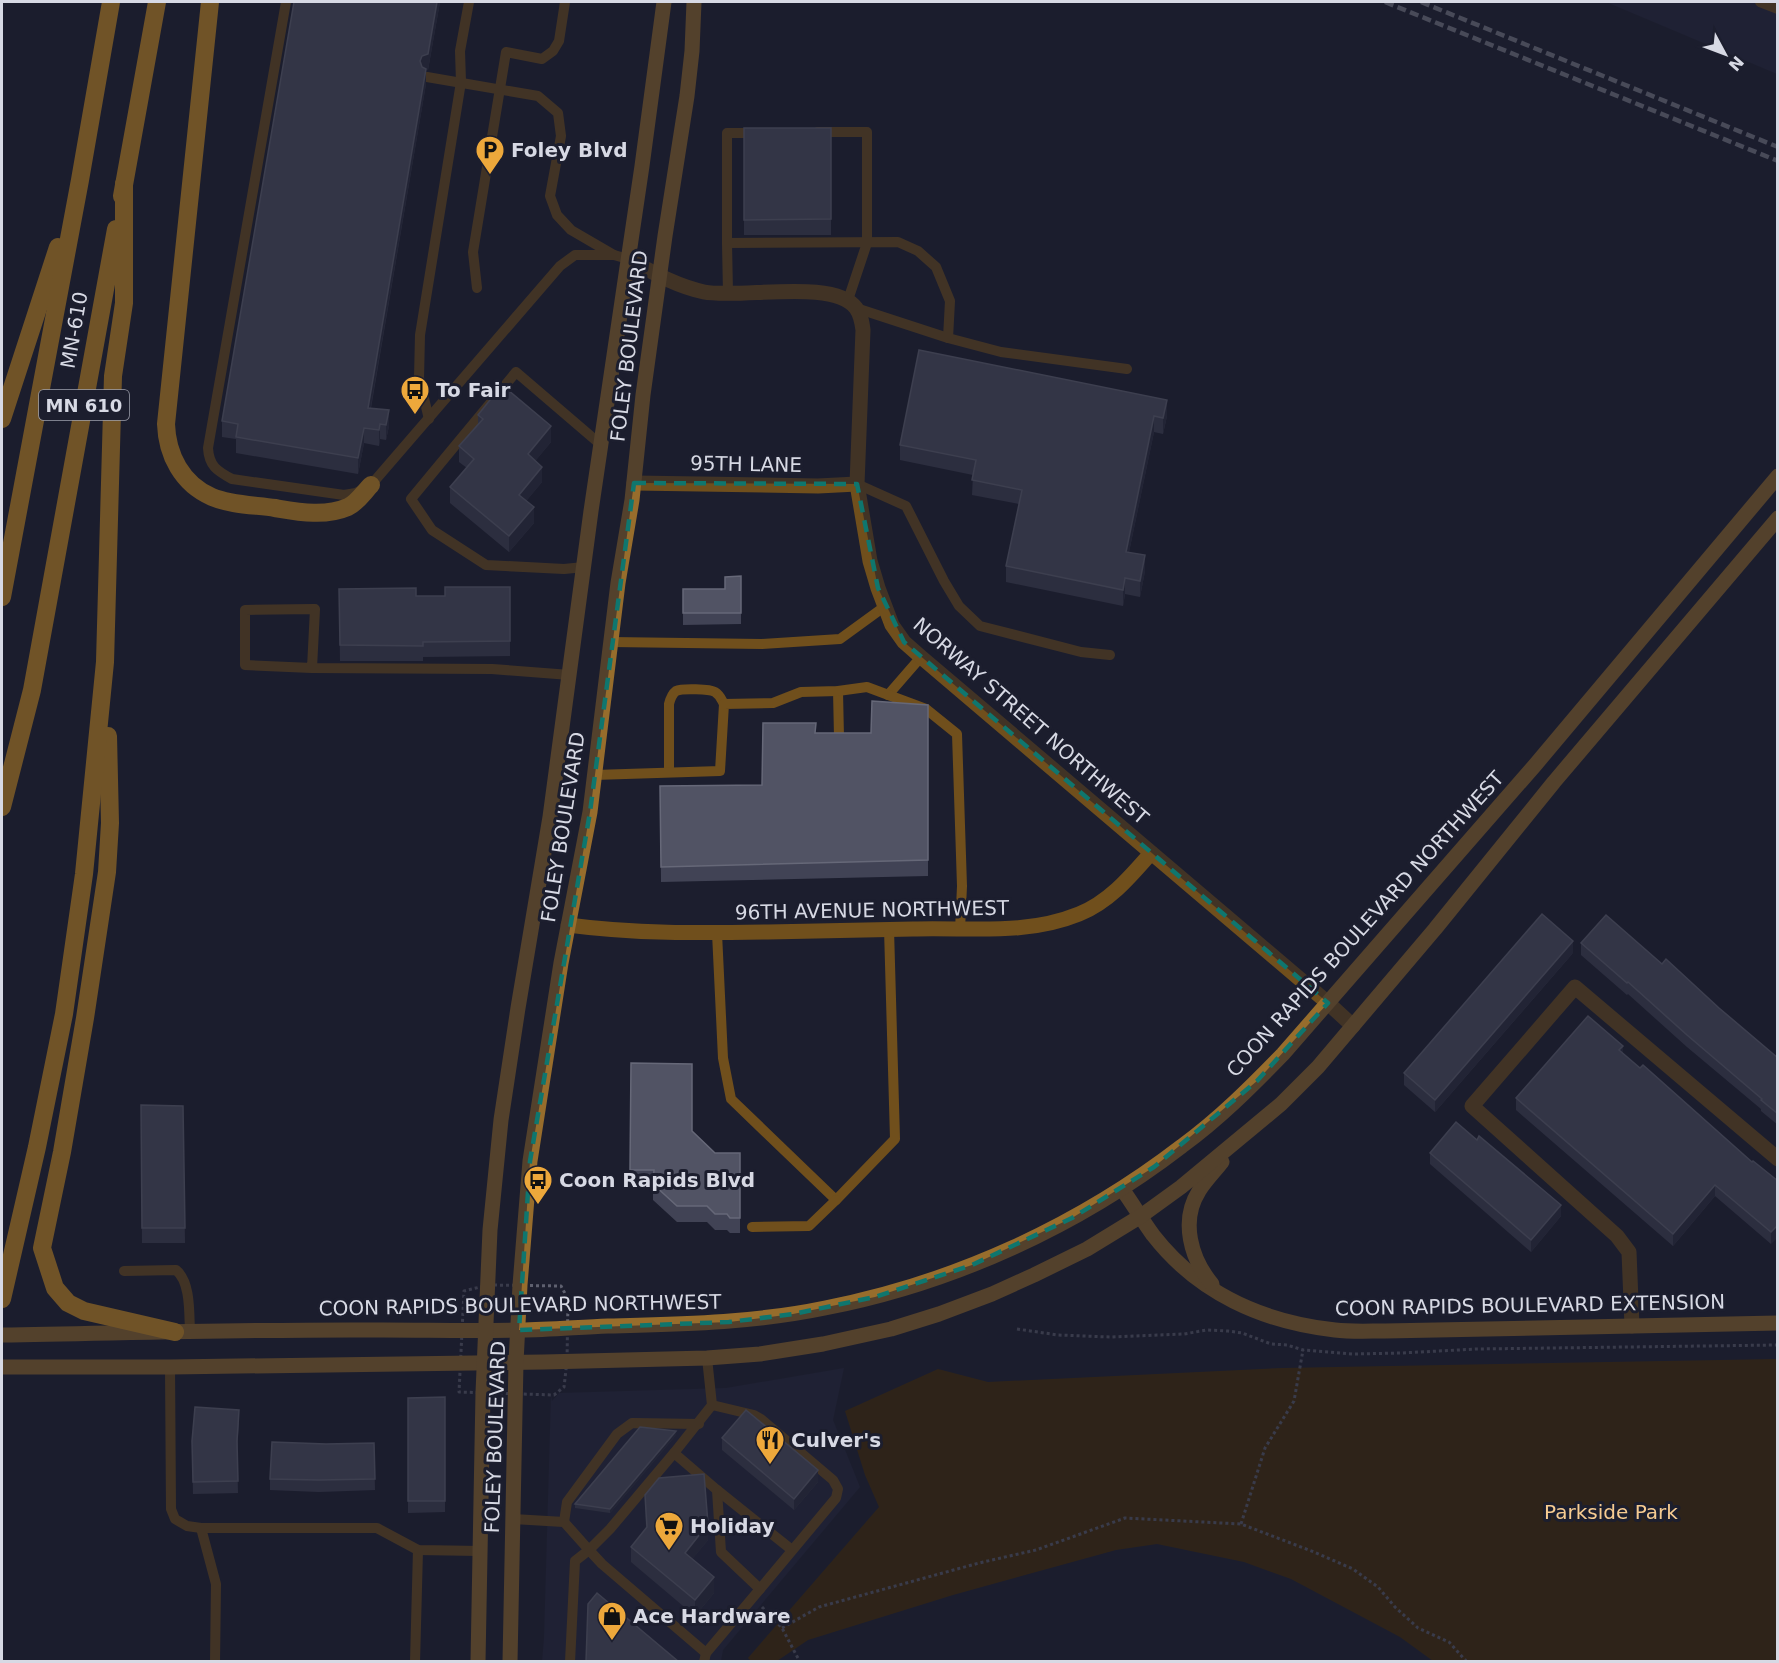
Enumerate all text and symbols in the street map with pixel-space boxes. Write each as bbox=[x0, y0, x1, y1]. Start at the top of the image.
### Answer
north arrow bbox=[1695, 24, 1755, 84]
text: N bbox=[1724, 52, 1748, 75]
parking icon: Foley Blvd bbox=[474, 134, 506, 176]
place label: Foley Blvd bbox=[511, 138, 627, 162]
street label: FOLEY BOULEVARD bbox=[605, 249, 653, 443]
street label: MN-610 bbox=[55, 290, 93, 370]
bus stop icon: To Fair bbox=[399, 374, 431, 416]
place label: To Fair bbox=[436, 378, 511, 402]
road number: MN 610 bbox=[39, 390, 129, 420]
street label: 95TH LANE bbox=[690, 451, 802, 477]
street label: NORWAY STREET NORTHWEST bbox=[909, 612, 1154, 830]
street label: FOLEY BOULEVARD bbox=[536, 730, 590, 924]
street label: COON RAPIDS BOULEVARD NORTHWEST bbox=[1221, 766, 1509, 1082]
street label: 96TH AVENUE NORTHWEST bbox=[735, 896, 1010, 924]
bus stop icon: Coon Rapids Blvd bbox=[522, 1164, 554, 1206]
place label: Coon Rapids Blvd bbox=[559, 1168, 755, 1192]
street label: COON RAPIDS BOULEVARD NORTHWEST bbox=[318, 1289, 722, 1321]
street label: COON RAPIDS BOULEVARD EXTENSION bbox=[1335, 1290, 1725, 1320]
street label: FOLEY BOULEVARD bbox=[480, 1340, 510, 1534]
restaurant icon: Culver's bbox=[754, 1424, 786, 1466]
place label: Culver's bbox=[791, 1428, 881, 1452]
park label: Parkside Park bbox=[1544, 1500, 1678, 1524]
supermarket icon: Holiday bbox=[653, 1510, 685, 1552]
place label: Holiday bbox=[690, 1514, 774, 1538]
shop icon: Ace Hardware bbox=[596, 1600, 628, 1642]
place label: Ace Hardware bbox=[633, 1604, 791, 1628]

